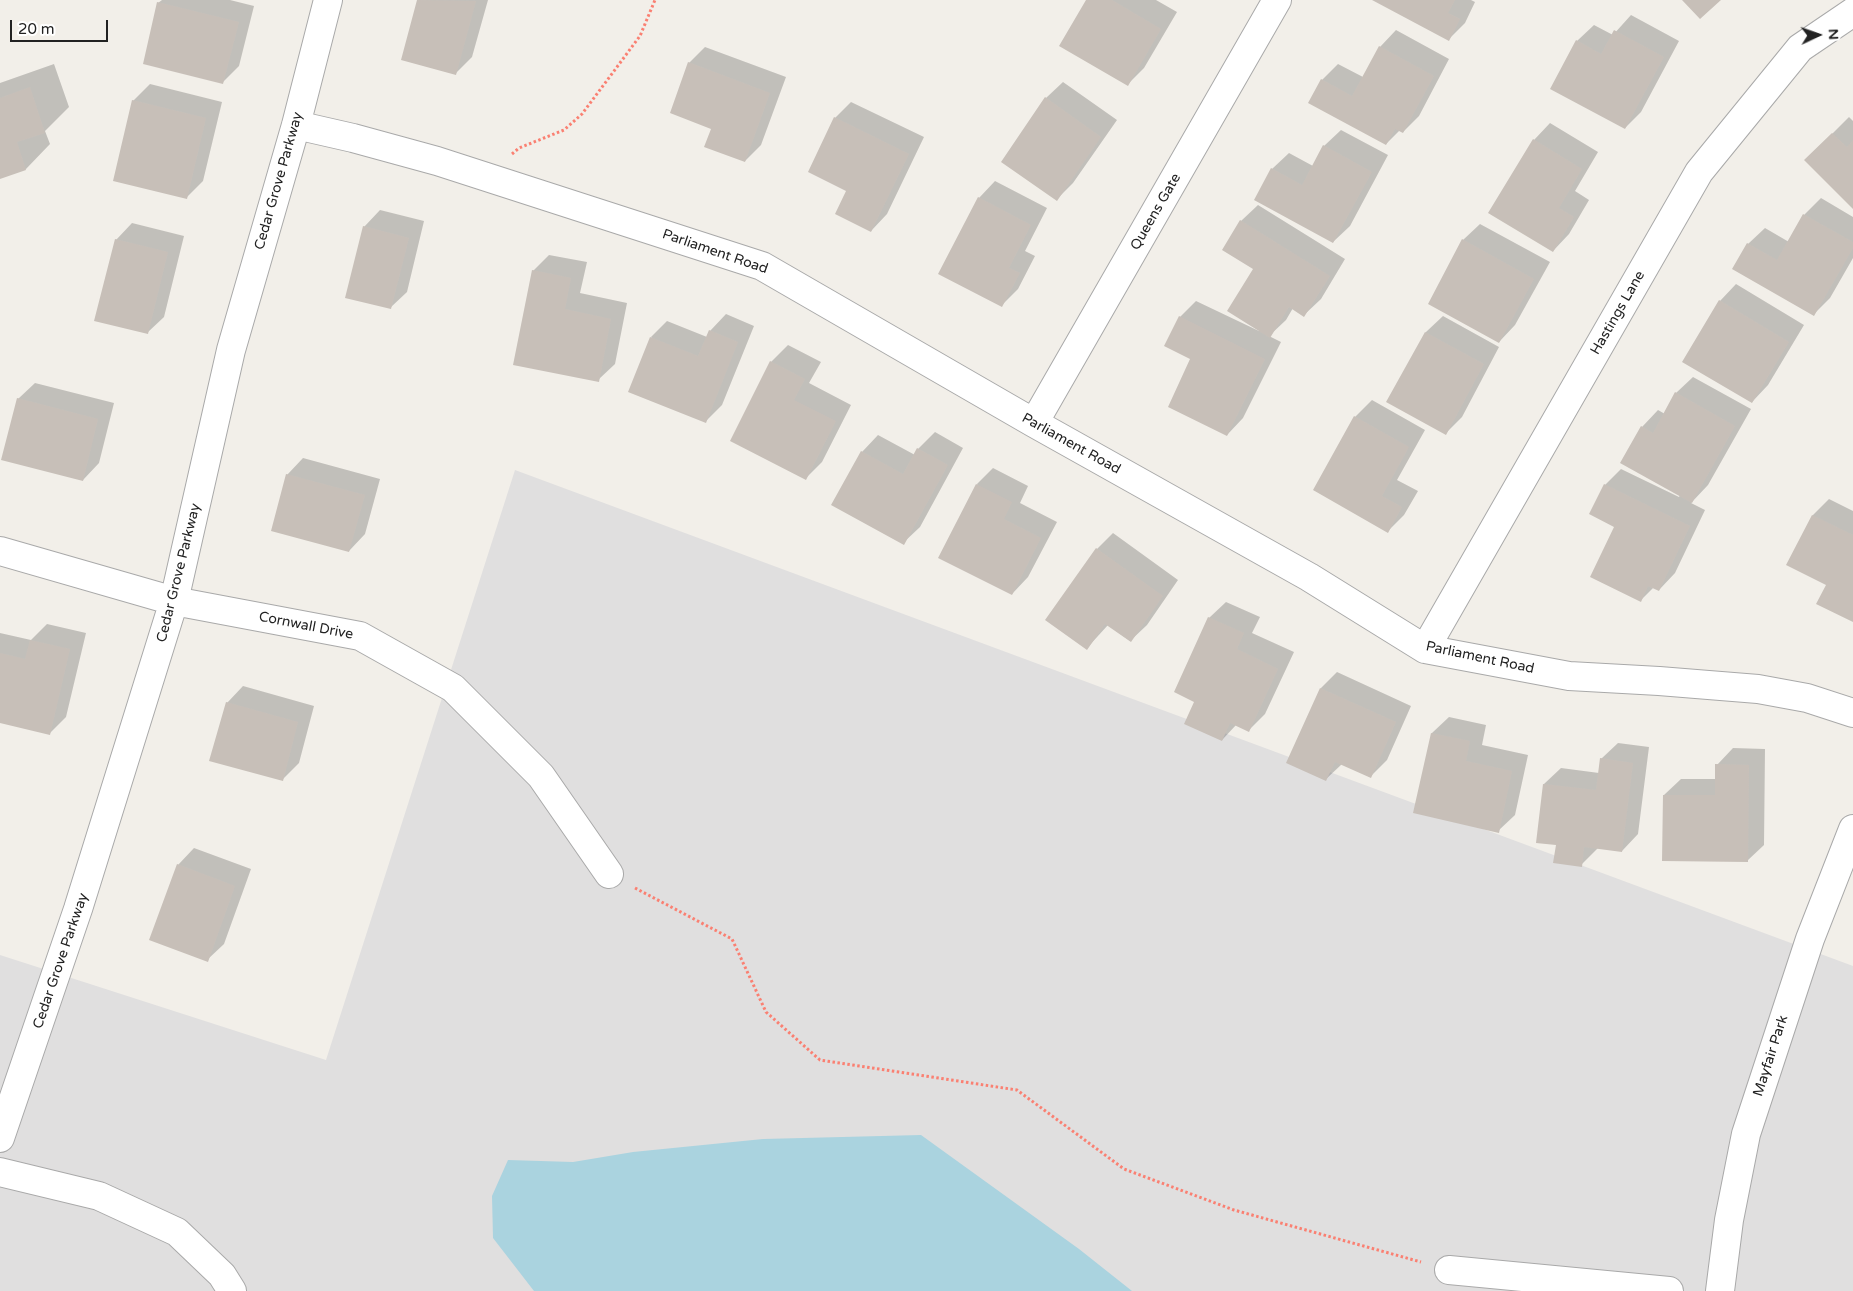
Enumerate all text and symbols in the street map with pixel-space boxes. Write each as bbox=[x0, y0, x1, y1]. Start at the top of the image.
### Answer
scale bar bbox=[12, 10, 110, 42]
north arrow bbox=[1793, 10, 1843, 60]
text: 20 m bbox=[18, 20, 55, 38]
text: N bbox=[1825, 28, 1842, 40]
street label: Cedar Grove Parkway bbox=[251, 110, 307, 252]
street label: Queens Gate bbox=[1127, 171, 1185, 253]
street label: Parliament Road bbox=[660, 226, 770, 278]
street label: Hastings Lane bbox=[1587, 268, 1649, 358]
street label: Parliament Road bbox=[1019, 410, 1123, 478]
street label: Cedar Grove Parkway bbox=[154, 502, 204, 644]
street label: Cornwall Drive bbox=[257, 609, 355, 643]
street label: Parliament Road bbox=[1424, 638, 1536, 678]
street label: Cedar Grove Parkway bbox=[30, 891, 92, 1031]
street label: Mayfair Park bbox=[1750, 1013, 1792, 1099]

